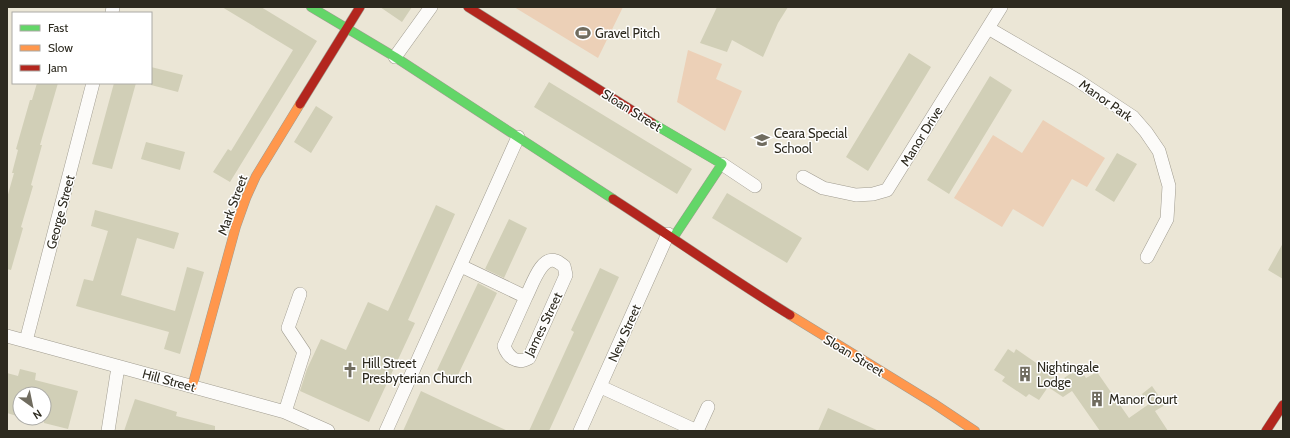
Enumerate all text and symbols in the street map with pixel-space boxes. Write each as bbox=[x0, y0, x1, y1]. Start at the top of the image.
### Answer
legend bbox=[12, 12, 152, 84]
text: Fast bbox=[48, 20, 68, 35]
sports icon: Gravel Pitch bbox=[574, 24, 592, 42]
place label: Gravel Pitch bbox=[595, 25, 660, 41]
text: Slow bbox=[48, 40, 73, 55]
text: Jam bbox=[47, 60, 67, 75]
street label: Manor Park bbox=[1076, 76, 1136, 124]
street label: Sloan Street bbox=[599, 85, 665, 135]
street label: Manor Drive bbox=[896, 103, 946, 169]
place label: Ceara Special School bbox=[774, 125, 847, 156]
school or university icon: Ceara Special School bbox=[753, 131, 771, 149]
street label: Mark Street bbox=[214, 172, 250, 237]
street label: George Street bbox=[42, 173, 78, 251]
street label: James Street bbox=[520, 289, 566, 360]
street label: New Street bbox=[604, 301, 644, 364]
street label: Sloan Street bbox=[821, 331, 888, 380]
place label: Hill Street Presbyterian Church bbox=[362, 355, 472, 386]
place label: Nightingale Lodge bbox=[1037, 359, 1099, 390]
church icon: Hill Street Presbyterian Church bbox=[341, 361, 359, 379]
street label: Hill Street bbox=[141, 365, 198, 395]
building icon: Nightingale Lodge bbox=[1016, 365, 1034, 383]
north arrow bbox=[12, 386, 52, 426]
building icon: Manor Court bbox=[1088, 390, 1106, 408]
place label: Manor Court bbox=[1109, 391, 1178, 407]
text: N bbox=[30, 406, 45, 422]

